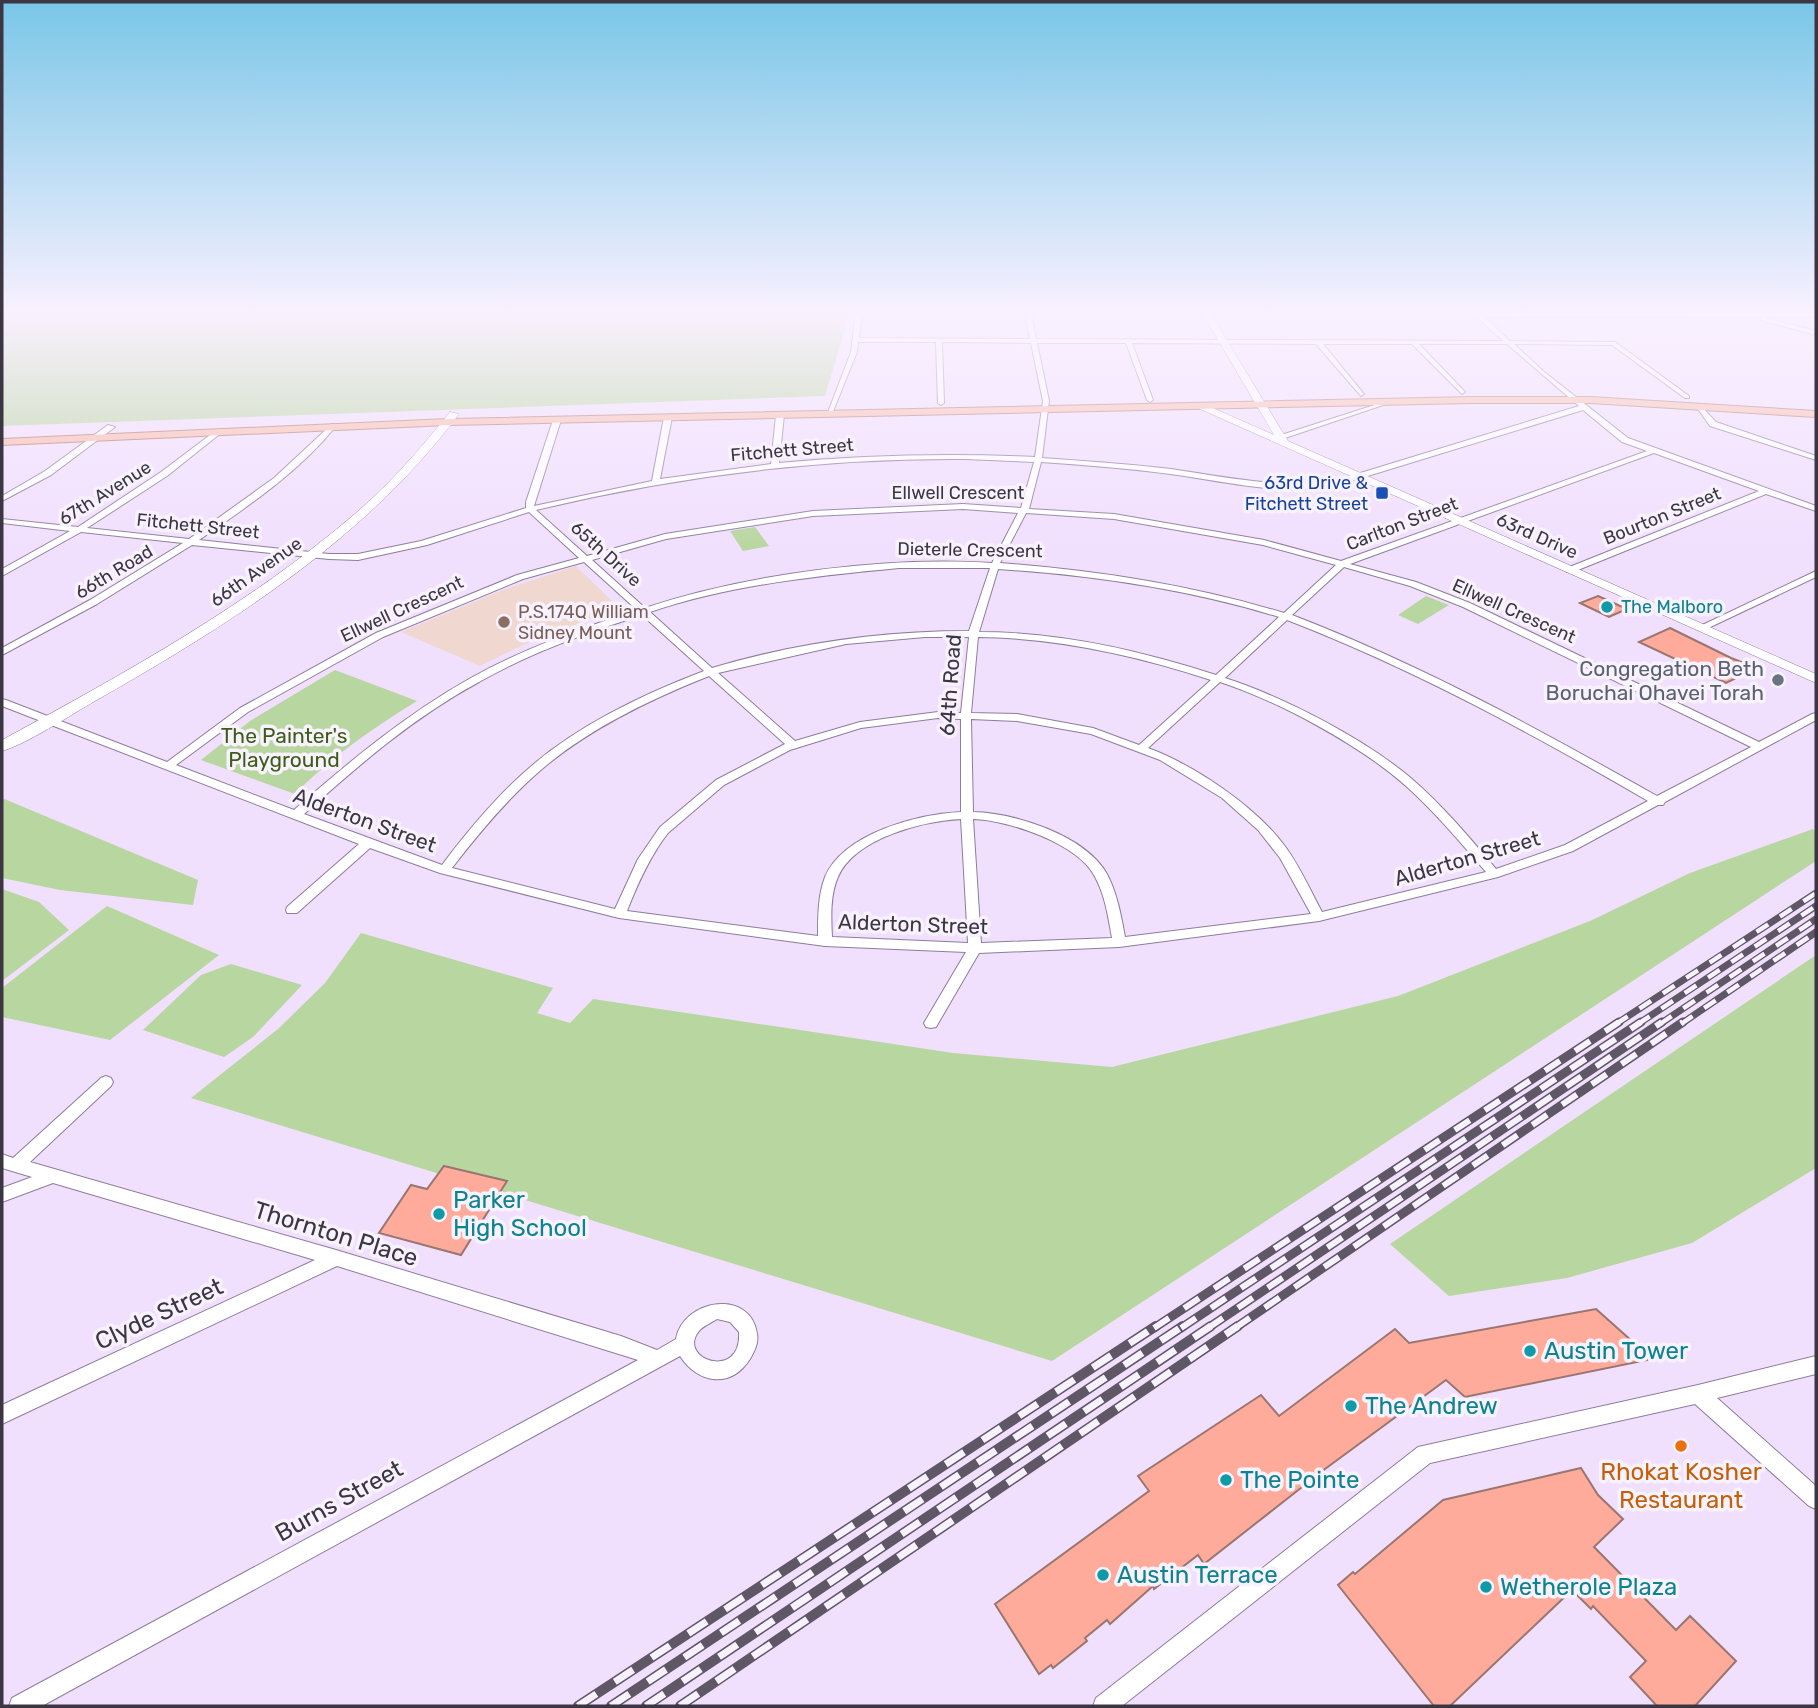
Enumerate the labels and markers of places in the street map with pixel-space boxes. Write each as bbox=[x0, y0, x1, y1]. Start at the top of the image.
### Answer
place label: 63rd Drive & Fitchett Street bbox=[1245, 472, 1368, 515]
marker: 63rd Drive & Fitchett Street bbox=[1374, 485, 1390, 501]
place label: The Malboro bbox=[1621, 596, 1723, 618]
marker: The Malboro bbox=[1599, 599, 1615, 615]
place label: P.S.174Q William Sidney Mount bbox=[518, 601, 649, 644]
marker: P.S.174Q William Sidney Mount bbox=[496, 614, 512, 630]
place label: Congregation Beth Boruchai Ohavei Torah bbox=[1546, 656, 1764, 705]
marker: Congregation Beth Boruchai Ohavei Torah bbox=[1770, 672, 1786, 688]
place label: Parker High School bbox=[453, 1186, 587, 1242]
marker: Parker High School bbox=[431, 1206, 447, 1222]
place label: Austin Tower bbox=[1544, 1337, 1688, 1365]
marker: Austin Tower bbox=[1522, 1343, 1538, 1359]
place label: The Andrew bbox=[1365, 1392, 1498, 1420]
marker: The Andrew bbox=[1343, 1398, 1359, 1414]
marker: Rhokat Kosher Restaurant bbox=[1673, 1438, 1689, 1454]
place label: Rhokat Kosher Restaurant bbox=[1600, 1458, 1762, 1514]
place label: The Pointe bbox=[1240, 1466, 1359, 1494]
marker: The Pointe bbox=[1218, 1472, 1234, 1488]
place label: Austin Terrace bbox=[1117, 1561, 1278, 1589]
marker: Austin Terrace bbox=[1095, 1567, 1111, 1583]
place label: Wetherole Plaza bbox=[1500, 1573, 1677, 1601]
marker: Wetherole Plaza bbox=[1478, 1579, 1494, 1595]

